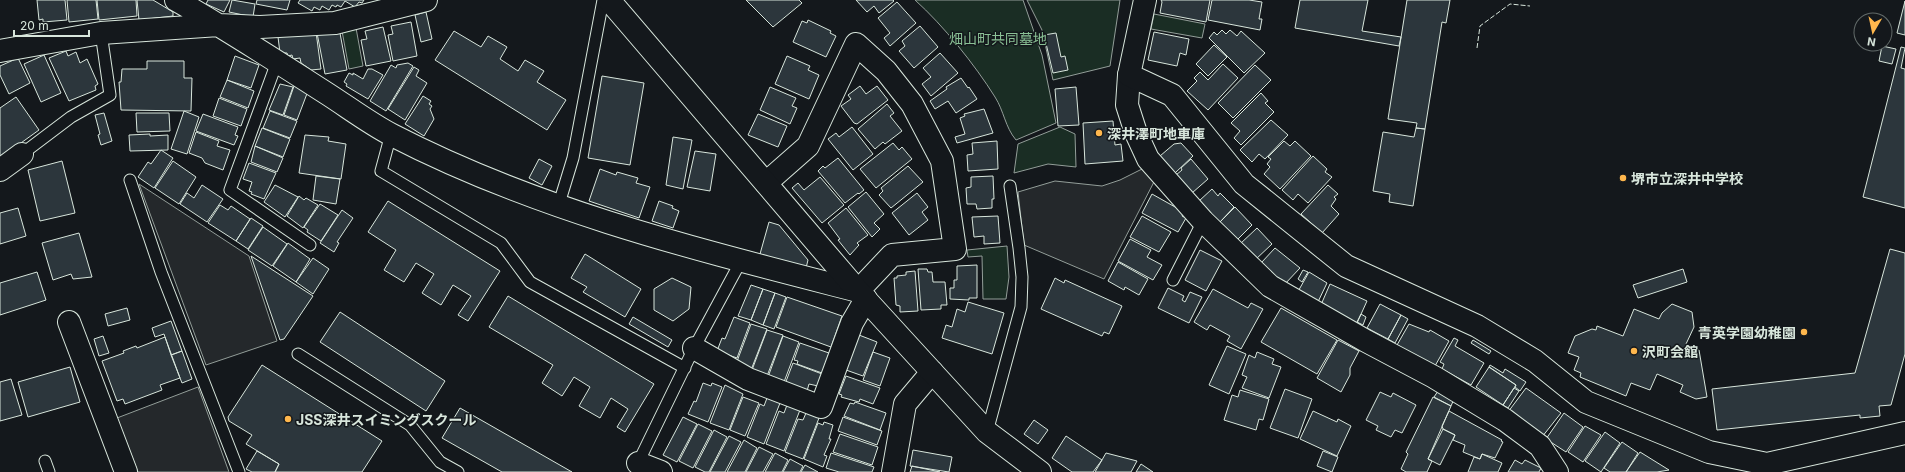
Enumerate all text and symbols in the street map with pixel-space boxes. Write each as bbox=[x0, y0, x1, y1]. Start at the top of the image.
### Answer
scale bar bbox=[14, 12, 89, 38]
north arrow bbox=[1853, 12, 1893, 52]
text: 20 m bbox=[20, 18, 49, 33]
park label: 畑山町共同墓地 bbox=[949, 30, 1047, 47]
text: N bbox=[1866, 34, 1877, 49]
place label: 深井澤町地車庫 bbox=[1107, 125, 1205, 142]
marker: 深井澤町地車庫 bbox=[1094, 128, 1104, 138]
place label: 堺市立深井中学校 bbox=[1631, 170, 1743, 187]
marker: 堺市立深井中学校 bbox=[1618, 173, 1628, 183]
place label: 青英学園幼稚園 bbox=[1698, 324, 1796, 341]
marker: 青英学園幼稚園 bbox=[1799, 327, 1809, 337]
place label: 沢町会館 bbox=[1642, 343, 1698, 360]
marker: 沢町会館 bbox=[1629, 346, 1639, 356]
place label: JSS深井スイミングスクール bbox=[296, 411, 477, 428]
marker: JSS深井スイミングスクール bbox=[283, 414, 293, 424]

